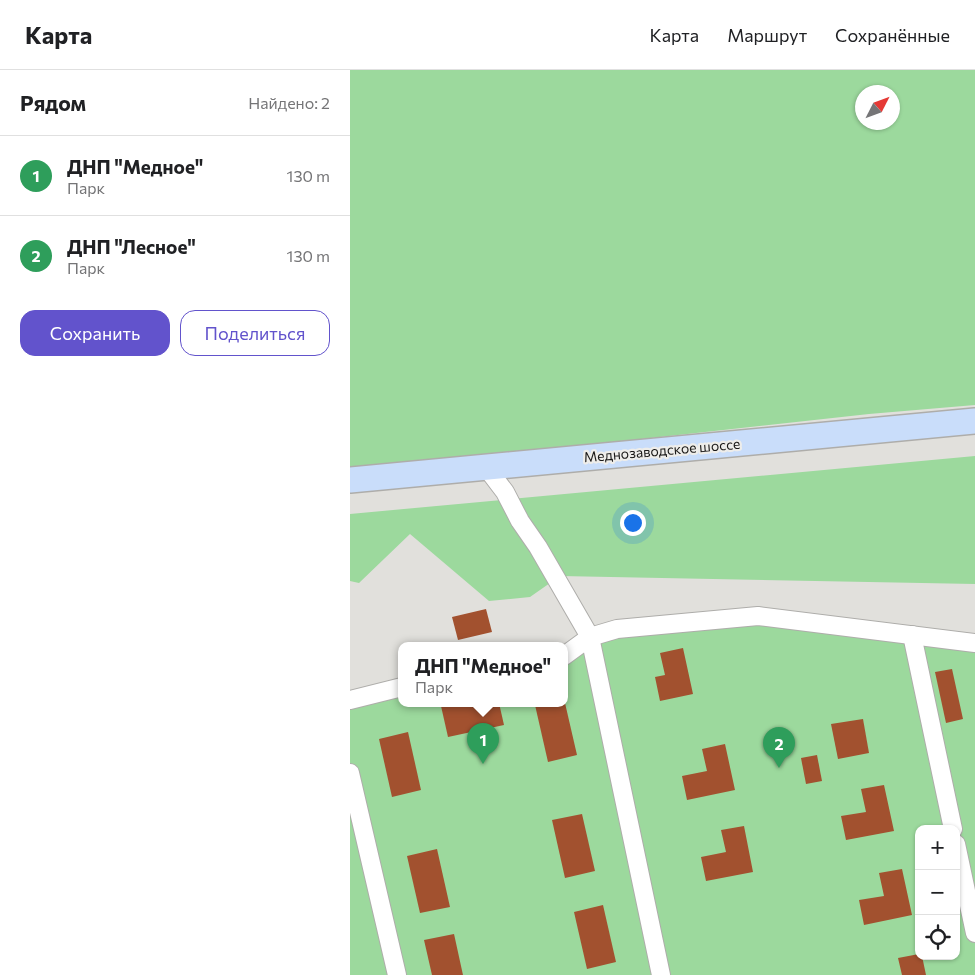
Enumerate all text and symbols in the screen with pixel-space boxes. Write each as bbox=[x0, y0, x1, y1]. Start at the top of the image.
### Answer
text: Карта bbox=[25, 20, 92, 49]
text: Карта bbox=[650, 24, 699, 46]
text: Маршрут bbox=[727, 24, 807, 46]
text: Сохранённые bbox=[835, 24, 950, 46]
north arrow bbox=[855, 85, 900, 130]
text: Рядом bbox=[20, 90, 86, 115]
text: Найдено: 2 bbox=[248, 93, 330, 112]
text: ДНП "Медное" bbox=[67, 155, 203, 178]
text: 1 bbox=[32, 166, 40, 185]
text: 130 m bbox=[287, 166, 330, 185]
text: Парк bbox=[67, 178, 105, 197]
text: ДНП "Лесное" bbox=[67, 235, 196, 258]
text: 2 bbox=[31, 246, 41, 265]
text: 130 m bbox=[287, 246, 330, 265]
text: Парк bbox=[67, 258, 105, 277]
button: Сохранить bbox=[20, 310, 170, 356]
button: Поделиться bbox=[180, 310, 330, 356]
street label: Меднозаводское шоссе bbox=[583, 435, 741, 465]
your location bbox=[620, 510, 646, 536]
popup bbox=[398, 642, 568, 707]
text: ДНП "Медное" bbox=[415, 654, 551, 677]
text: Парк bbox=[415, 677, 453, 696]
pin: 1 bbox=[467, 723, 499, 764]
pin: 2 bbox=[763, 727, 795, 768]
map controls bbox=[915, 825, 960, 960]
button: + bbox=[915, 825, 960, 870]
button: − bbox=[915, 870, 960, 915]
button: locate bbox=[915, 915, 960, 960]

